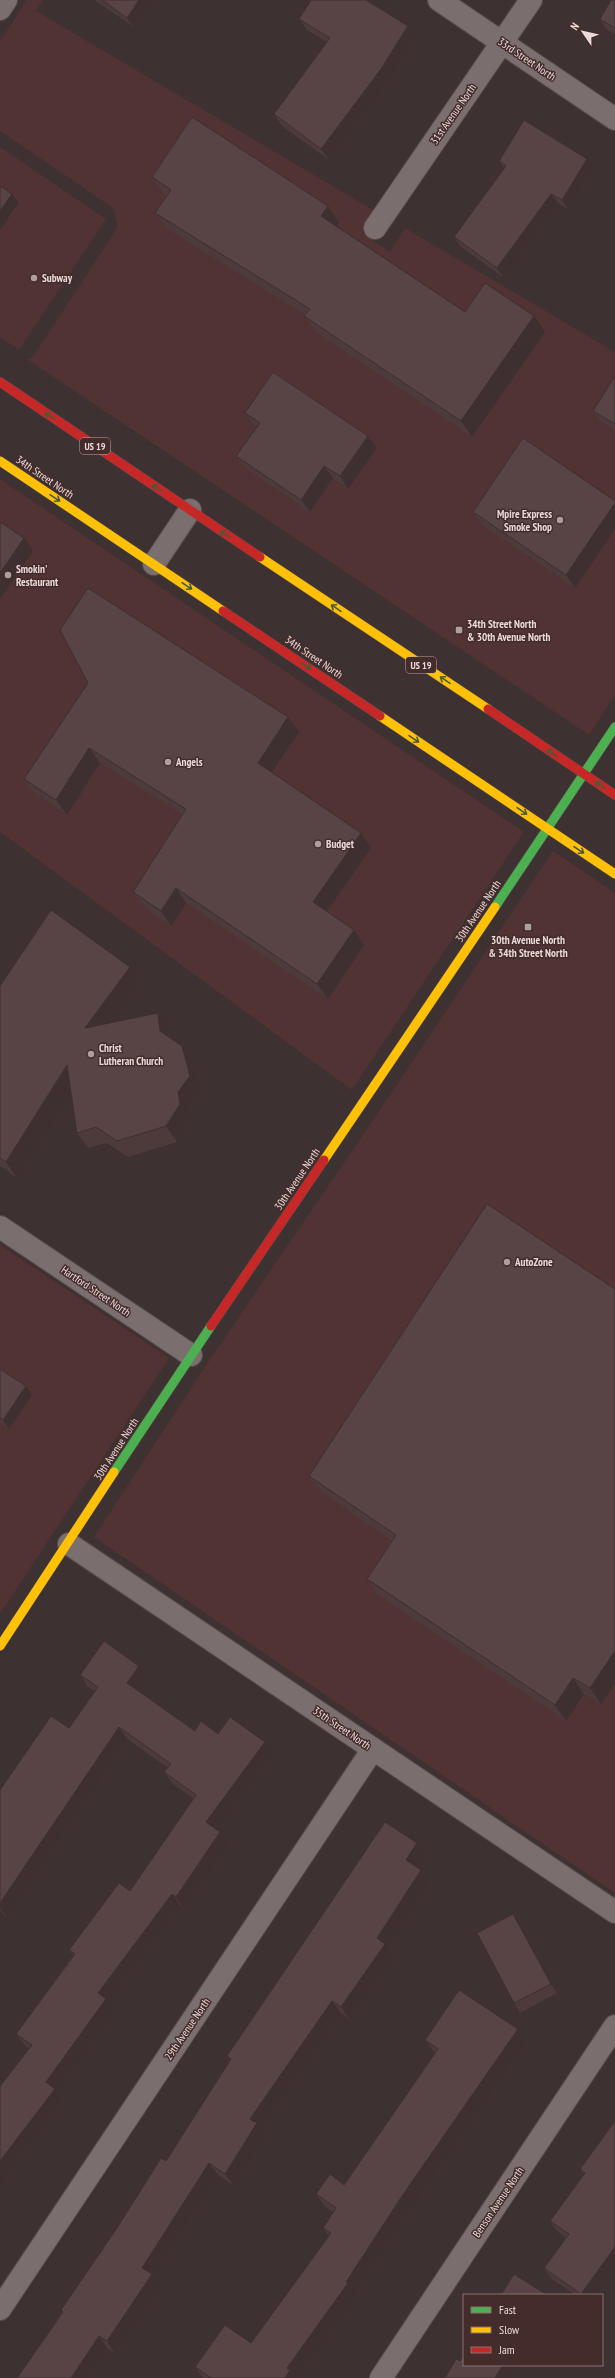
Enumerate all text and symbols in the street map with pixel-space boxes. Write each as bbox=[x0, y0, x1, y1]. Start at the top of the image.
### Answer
north arrow bbox=[563, 12, 603, 52]
text: N bbox=[567, 20, 582, 33]
street label: 33rd Street North bbox=[495, 34, 559, 84]
street label: 31st Avenue North bbox=[427, 81, 479, 147]
place label: Subway bbox=[42, 271, 73, 285]
marker: Subway bbox=[29, 273, 39, 283]
one-way arrow bbox=[44, 412, 55, 420]
road number: US 19 bbox=[80, 438, 110, 454]
street label: 34th Street North bbox=[13, 452, 77, 502]
one-way arrow bbox=[152, 484, 163, 492]
one-way arrow bbox=[50, 494, 61, 502]
place label: Mpire Express Smoke Shop bbox=[497, 507, 552, 534]
marker: Mpire Express Smoke Shop bbox=[555, 515, 565, 525]
one-way arrow bbox=[220, 530, 231, 538]
place label: Smokin' Restaurant bbox=[16, 562, 59, 589]
marker: Smokin' Restaurant bbox=[3, 570, 13, 580]
one-way arrow bbox=[181, 582, 192, 590]
one-way arrow bbox=[331, 604, 342, 612]
place label: 34th Street North & 30th Avenue North bbox=[467, 617, 551, 644]
marker: 34th Street North & 30th Avenue North bbox=[454, 625, 464, 635]
street label: 34th Street North bbox=[282, 632, 346, 682]
road number: US 19 bbox=[406, 657, 436, 673]
one-way arrow bbox=[300, 662, 311, 670]
one-way arrow bbox=[439, 676, 450, 684]
one-way arrow bbox=[408, 735, 419, 743]
one-way arrow bbox=[547, 749, 558, 757]
place label: Angels bbox=[175, 755, 203, 769]
marker: Angels bbox=[163, 757, 173, 767]
one-way arrow bbox=[595, 781, 606, 789]
one-way arrow bbox=[516, 807, 527, 815]
place label: Budget bbox=[326, 837, 355, 851]
marker: Budget bbox=[313, 839, 323, 849]
one-way arrow bbox=[574, 846, 585, 855]
street label: 30th Avenue North bbox=[452, 877, 504, 945]
marker: 30th Avenue North & 34th Street North bbox=[523, 922, 533, 932]
place label: 30th Avenue North & 34th Street North bbox=[488, 933, 568, 960]
place label: Christ Lutheran Church bbox=[99, 1041, 163, 1068]
marker: Christ Lutheran Church bbox=[86, 1049, 96, 1059]
street label: 30th Avenue North bbox=[271, 1145, 323, 1213]
place label: AutoZone bbox=[514, 1255, 553, 1269]
marker: AutoZone bbox=[502, 1257, 512, 1267]
street label: Hartford Street North bbox=[58, 1263, 134, 1320]
street label: 30th Avenue North bbox=[91, 1415, 141, 1483]
street label: 35th Street North bbox=[310, 1703, 374, 1753]
street label: 29th Avenue North bbox=[161, 1995, 213, 2063]
street label: Benson Avenue North bbox=[469, 2164, 527, 2240]
legend bbox=[463, 2294, 603, 2366]
text: Fast bbox=[499, 2302, 517, 2317]
text: Slow bbox=[499, 2322, 520, 2337]
text: Jam bbox=[498, 2342, 515, 2357]

